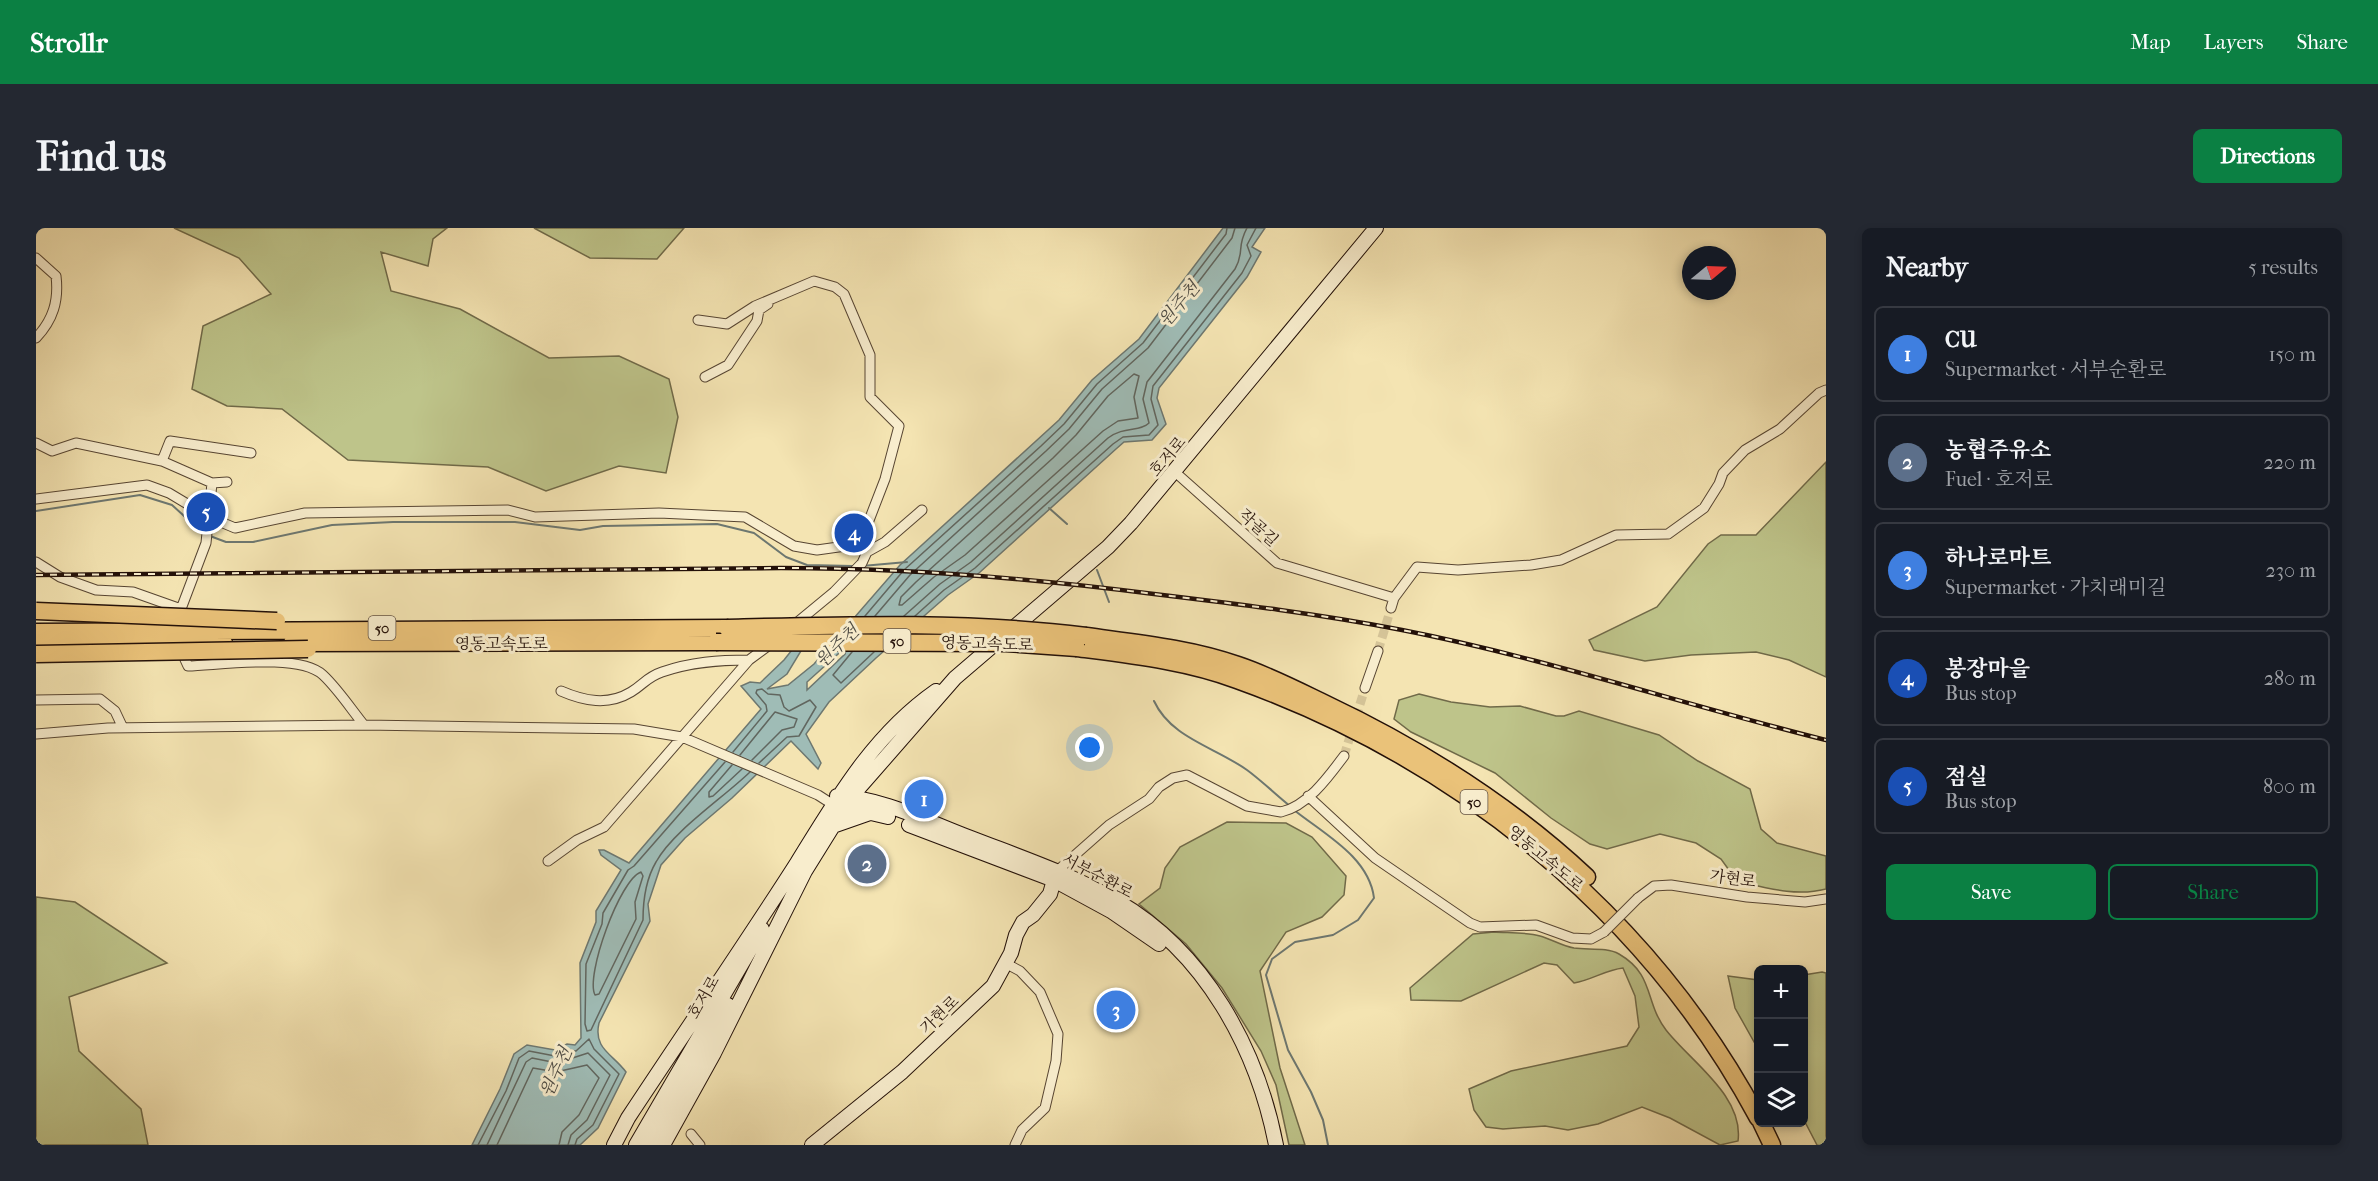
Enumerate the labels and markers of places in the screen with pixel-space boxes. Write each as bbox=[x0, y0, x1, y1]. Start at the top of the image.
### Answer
pin: 5 bbox=[186, 490, 226, 534]
pin: 4 bbox=[834, 510, 874, 556]
pin: 1 bbox=[904, 776, 944, 822]
pin: 2 bbox=[848, 842, 886, 886]
pin: 3 bbox=[1096, 988, 1136, 1032]

